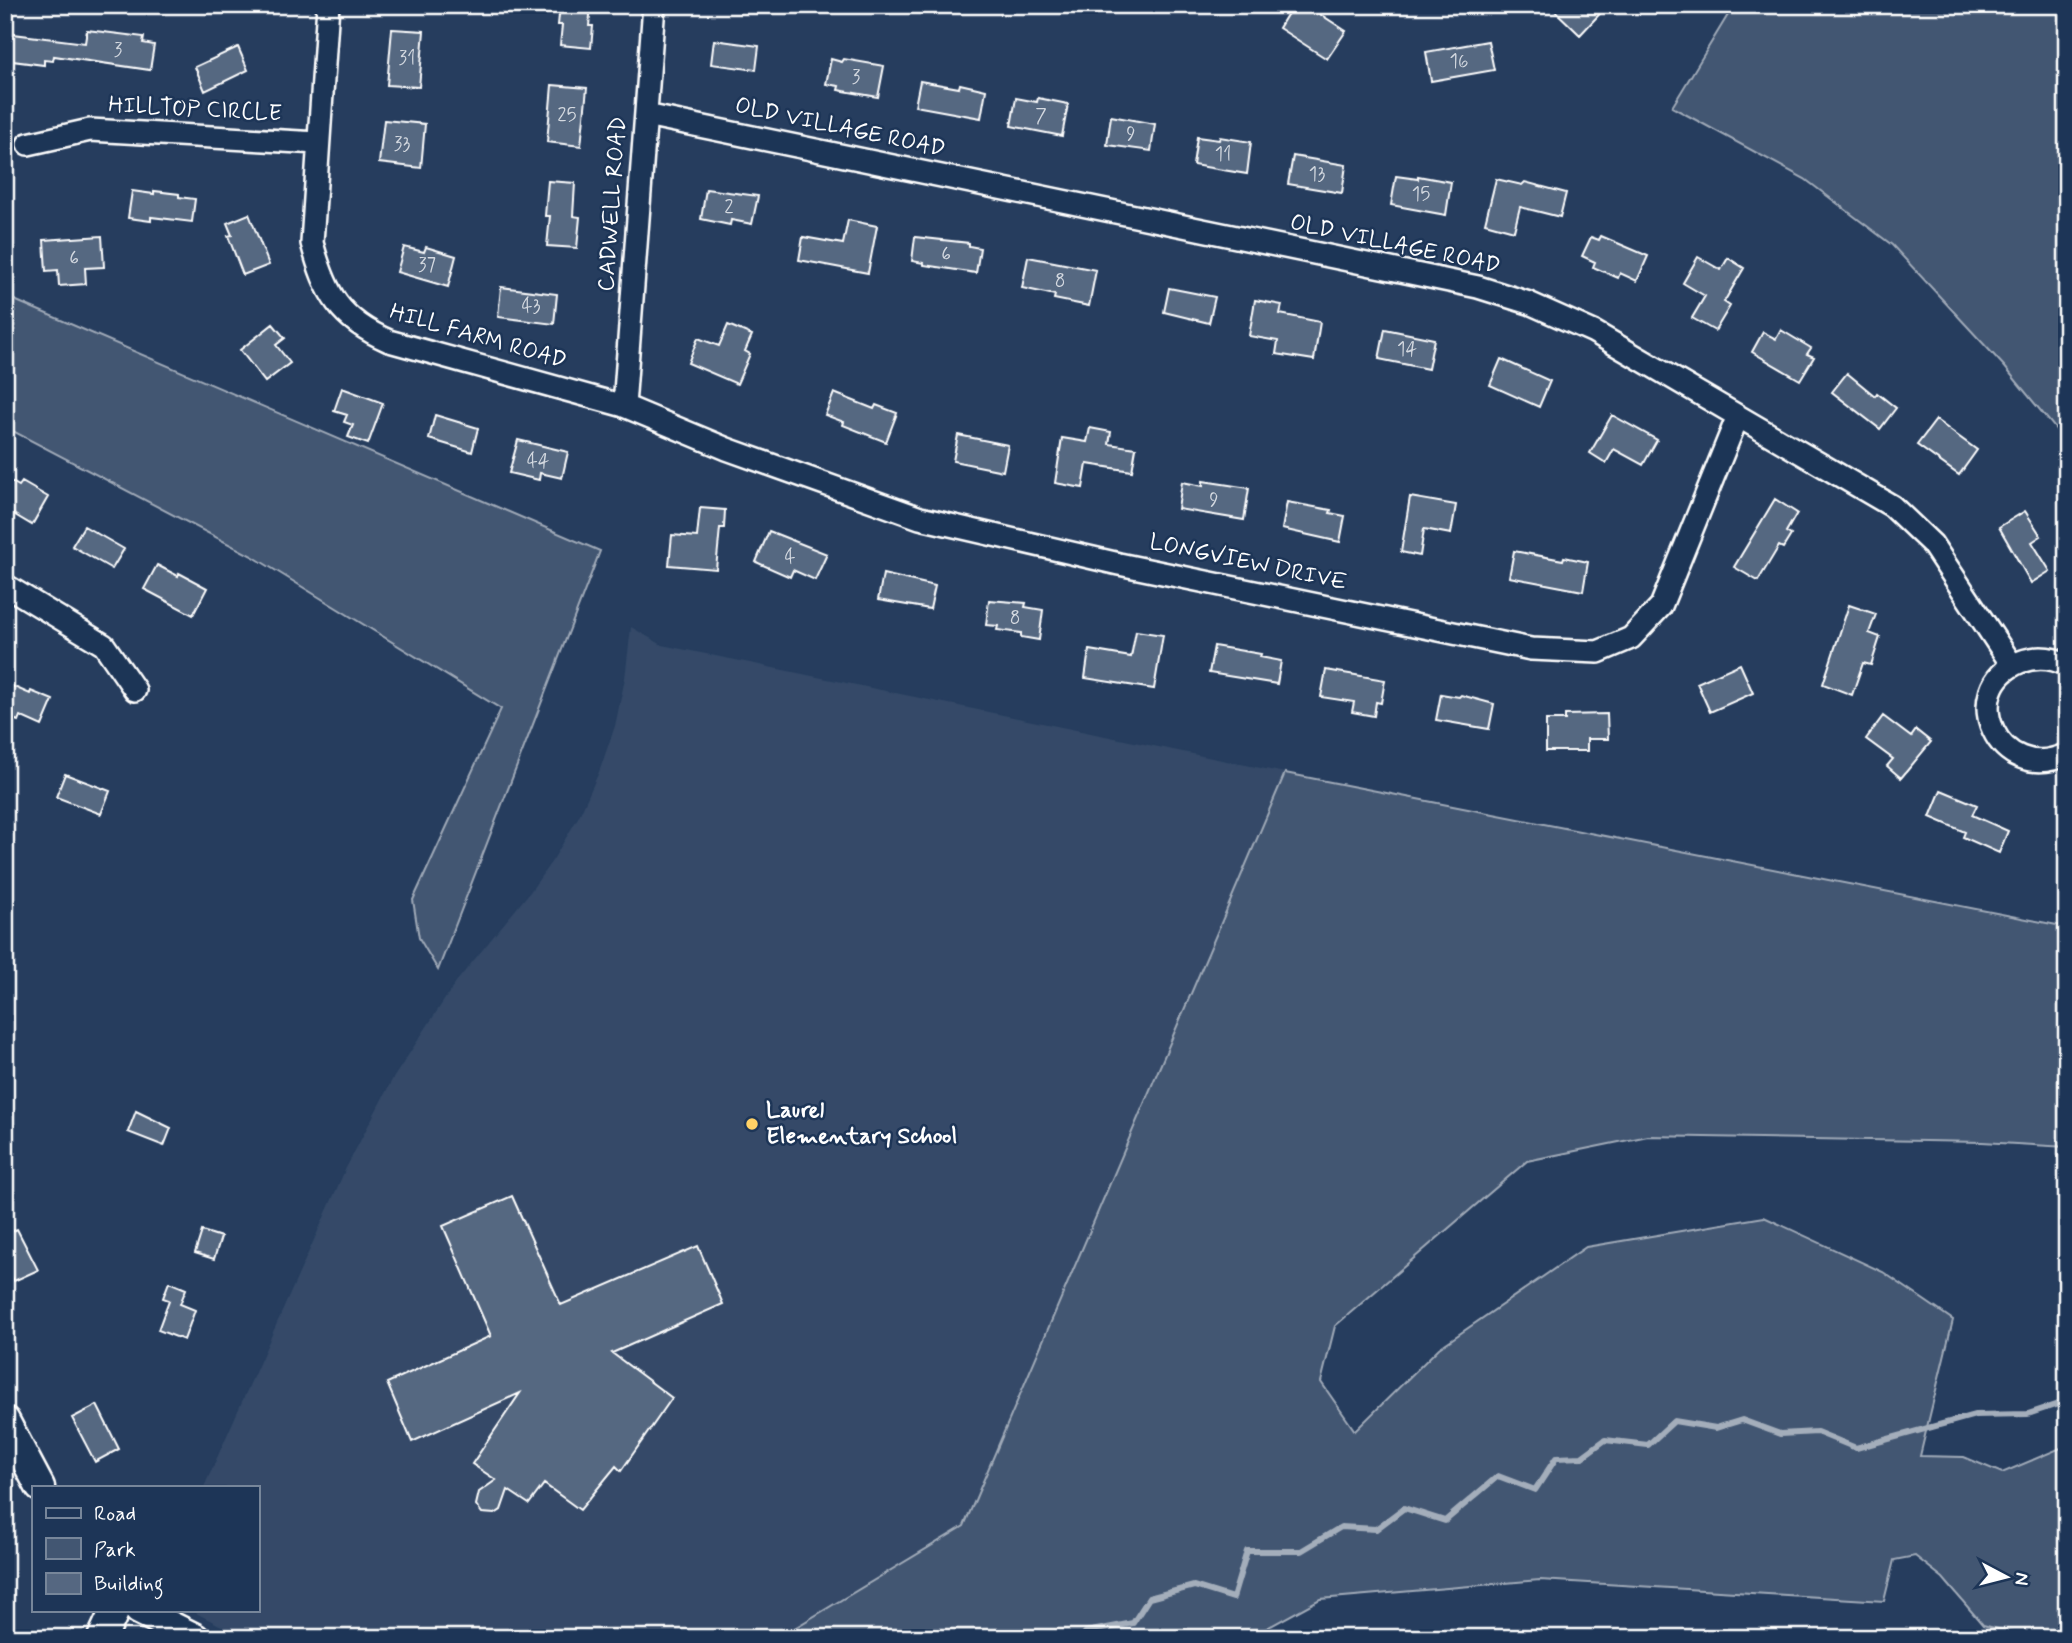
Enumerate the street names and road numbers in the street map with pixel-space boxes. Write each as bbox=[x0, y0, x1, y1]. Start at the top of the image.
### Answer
street label: HILLTOP CIRCLE bbox=[108, 90, 282, 130]
street label: OLD VILLAGE ROAD bbox=[732, 91, 948, 165]
street label: CADWELL ROAD bbox=[592, 115, 634, 293]
street label: OLD VILLAGE ROAD bbox=[1287, 208, 1503, 282]
street label: HILL FARM ROAD bbox=[386, 297, 570, 377]
street label: LONGVIEW DRIVE bbox=[1147, 527, 1349, 599]

